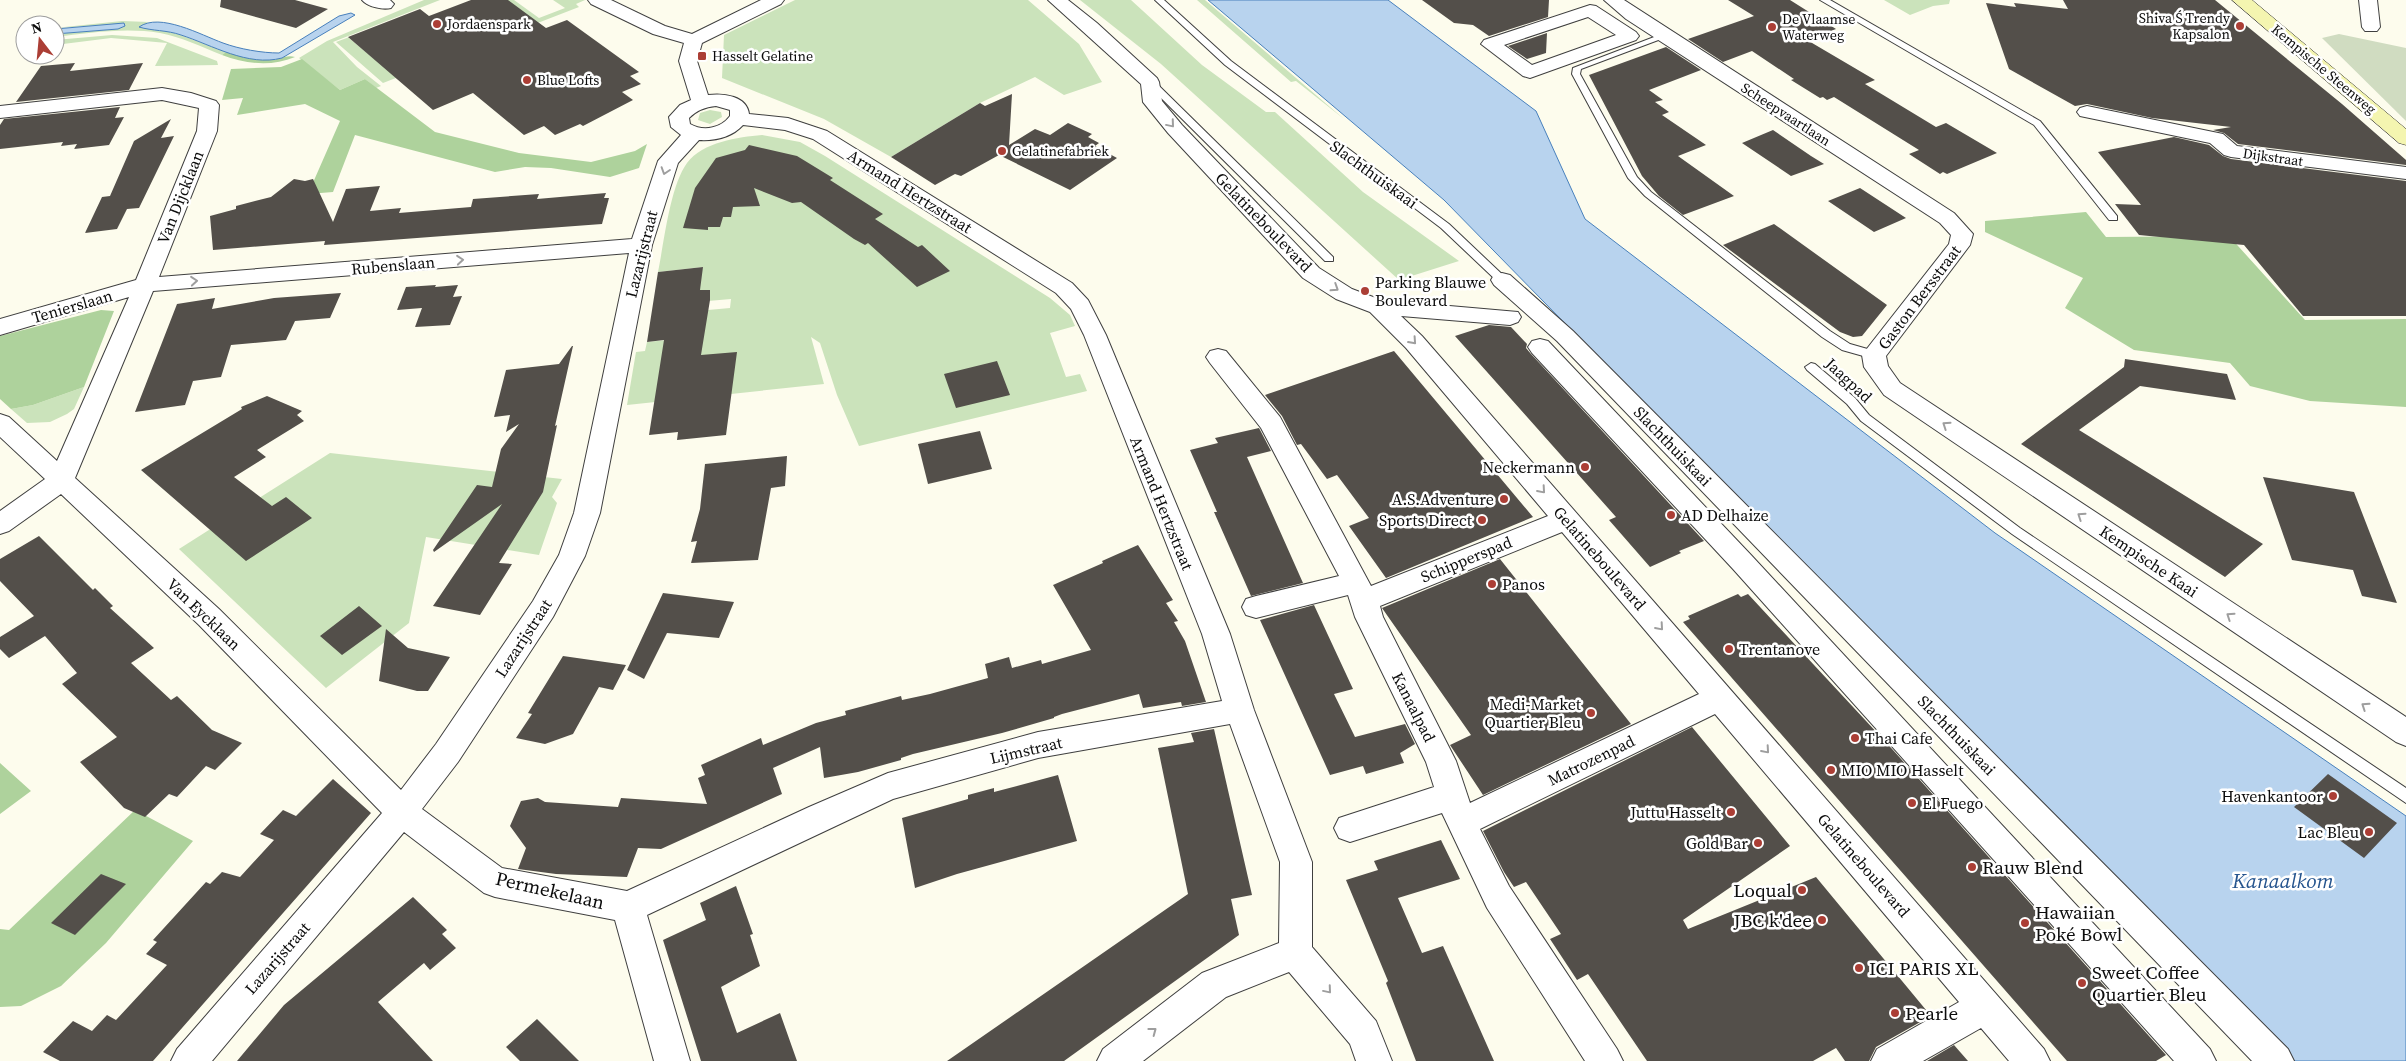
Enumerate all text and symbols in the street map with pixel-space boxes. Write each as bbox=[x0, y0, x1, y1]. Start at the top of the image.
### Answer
place label: Shiva Ś Trendy Kapsalon bbox=[2139, 8, 2231, 44]
place label: De Vlaamse Waterweg bbox=[1782, 9, 1855, 45]
place label: Jordaenspark bbox=[446, 14, 531, 34]
north arrow bbox=[15, 15, 65, 65]
text: N bbox=[29, 16, 44, 39]
marker: Jordaenspark bbox=[431, 18, 443, 30]
street label: Kempische Steenweg bbox=[2267, 19, 2381, 119]
marker: Shiva Ś Trendy Kapsalon bbox=[2234, 20, 2246, 32]
marker: De Vlaamse Waterweg bbox=[1766, 21, 1778, 33]
place label: Hasselt Gelatine bbox=[712, 46, 813, 66]
marker: Hasselt Gelatine bbox=[696, 50, 708, 62]
place label: Blue Lofts bbox=[537, 70, 599, 90]
marker: Blue Lofts bbox=[521, 74, 533, 86]
street label: Scheepvaartlaan bbox=[1737, 78, 1835, 151]
one-way arrow bbox=[1165, 119, 1174, 128]
street label: Slachthuiskaai bbox=[1326, 135, 1422, 213]
place label: Gelatinefabriek bbox=[1012, 141, 1109, 161]
street label: Dijkstraat bbox=[2242, 143, 2305, 171]
street label: Armand Hertzstraat bbox=[844, 144, 977, 239]
marker: Gelatinefabriek bbox=[996, 145, 1008, 157]
street label: Van Dijcklaan bbox=[151, 147, 209, 247]
one-way arrow bbox=[660, 167, 670, 175]
street label: Gelatineboulevard bbox=[1211, 167, 1317, 277]
street label: Lazarijstraat bbox=[620, 207, 663, 300]
street label: Gaston Bersstraat bbox=[1872, 240, 1966, 354]
street label: Rubenslaan bbox=[350, 250, 436, 280]
one-way arrow bbox=[456, 255, 464, 266]
place label: Parking Blauwe Boulevard bbox=[1375, 271, 1486, 311]
one-way arrow bbox=[190, 276, 198, 287]
one-way arrow bbox=[1329, 282, 1339, 291]
street label: Tenierslaan bbox=[29, 284, 115, 328]
marker: Parking Blauwe Boulevard bbox=[1359, 285, 1371, 297]
one-way arrow bbox=[1407, 336, 1416, 345]
street label: Jaagpad bbox=[1820, 352, 1877, 407]
street label: Slachthuiskaai bbox=[1629, 401, 1717, 491]
one-way arrow bbox=[1942, 422, 1951, 432]
street label: Armand Hertzstraat bbox=[1125, 433, 1199, 574]
place label: Neckermann bbox=[1482, 456, 1575, 478]
marker: Neckermann bbox=[1579, 461, 1591, 473]
one-way arrow bbox=[1537, 485, 1546, 494]
place label: A.S.Adventure bbox=[1392, 488, 1494, 510]
marker: A.S.Adventure bbox=[1498, 493, 1510, 505]
street label: Gelatineboulevard bbox=[1549, 501, 1651, 615]
place label: AD Delhaize bbox=[1681, 504, 1769, 526]
place label: Sports Direct bbox=[1379, 509, 1473, 531]
marker: AD Delhaize bbox=[1665, 509, 1677, 521]
one-way arrow bbox=[2077, 513, 2086, 522]
marker: Sports Direct bbox=[1476, 514, 1488, 526]
street label: Kempische Kaai bbox=[2095, 520, 2203, 602]
street label: Schipperspad bbox=[1417, 531, 1515, 587]
street label: Van Eycklaan bbox=[162, 573, 246, 655]
place label: Panos bbox=[1502, 573, 1545, 595]
marker: Panos bbox=[1486, 578, 1498, 590]
street label: Lazarijstraat bbox=[489, 594, 557, 681]
one-way arrow bbox=[2227, 613, 2236, 622]
one-way arrow bbox=[1654, 621, 1662, 630]
place label: Trentanove bbox=[1739, 638, 1820, 660]
marker: Trentanove bbox=[1723, 643, 1735, 655]
street label: Kanaalpad bbox=[1387, 668, 1441, 746]
street label: Slachthuiskaai bbox=[1913, 690, 2001, 780]
place label: Medi-Market Quartier Bleu bbox=[1484, 693, 1582, 733]
one-way arrow bbox=[2362, 703, 2371, 712]
marker: Medi-Market Quartier Bleu bbox=[1585, 707, 1597, 719]
place label: Thai Cafe bbox=[1865, 727, 1933, 749]
street label: Matrozenpad bbox=[1544, 729, 1638, 791]
street label: Lijmstraat bbox=[988, 731, 1065, 769]
marker: Thai Cafe bbox=[1849, 732, 1861, 744]
one-way arrow bbox=[1760, 745, 1769, 754]
place label: MIO MIO Hasselt bbox=[1841, 759, 1964, 781]
marker: MIO MIO Hasselt bbox=[1825, 764, 1837, 776]
place label: Havenkantoor bbox=[2221, 785, 2323, 807]
marker: Havenkantoor bbox=[2327, 790, 2339, 802]
place label: El Fuego bbox=[1922, 792, 1984, 814]
marker: El Fuego bbox=[1906, 797, 1918, 809]
place label: Juttu Hasselt bbox=[1629, 801, 1722, 823]
marker: Juttu Hasselt bbox=[1725, 806, 1737, 818]
street label: Gelatineboulevard bbox=[1813, 808, 1915, 922]
place label: Lac Bleu bbox=[2298, 821, 2359, 843]
marker: Lac Bleu bbox=[2363, 826, 2375, 838]
place label: Gold Bar bbox=[1686, 832, 1748, 854]
marker: Gold Bar bbox=[1752, 837, 1764, 849]
place label: Rauw Blend bbox=[1982, 854, 2083, 880]
marker: Rauw Blend bbox=[1966, 861, 1978, 873]
street label: Permekelaan bbox=[493, 865, 607, 915]
water label: Kanaalkom bbox=[2231, 866, 2334, 895]
place label: Loqual bbox=[1733, 877, 1792, 903]
marker: Loqual bbox=[1796, 884, 1808, 896]
place label: Hawaiian Poké Bowl bbox=[2035, 899, 2123, 947]
place label: JBC k'dee bbox=[1732, 907, 1812, 933]
marker: JBC k'dee bbox=[1816, 914, 1828, 926]
street label: Lazarijstraat bbox=[239, 917, 315, 999]
marker: Hawaiian Poké Bowl bbox=[2019, 917, 2031, 929]
place label: ICI PARIS XL bbox=[1869, 955, 1979, 981]
place label: Sweet Coffee Quartier Bleu bbox=[2092, 959, 2207, 1007]
marker: ICI PARIS XL bbox=[1853, 962, 1865, 974]
marker: Sweet Coffee Quartier Bleu bbox=[2076, 977, 2088, 989]
one-way arrow bbox=[1322, 984, 1330, 993]
place label: Pearle bbox=[1905, 1000, 1958, 1026]
marker: Pearle bbox=[1889, 1007, 1901, 1019]
one-way arrow bbox=[1147, 1029, 1156, 1037]

